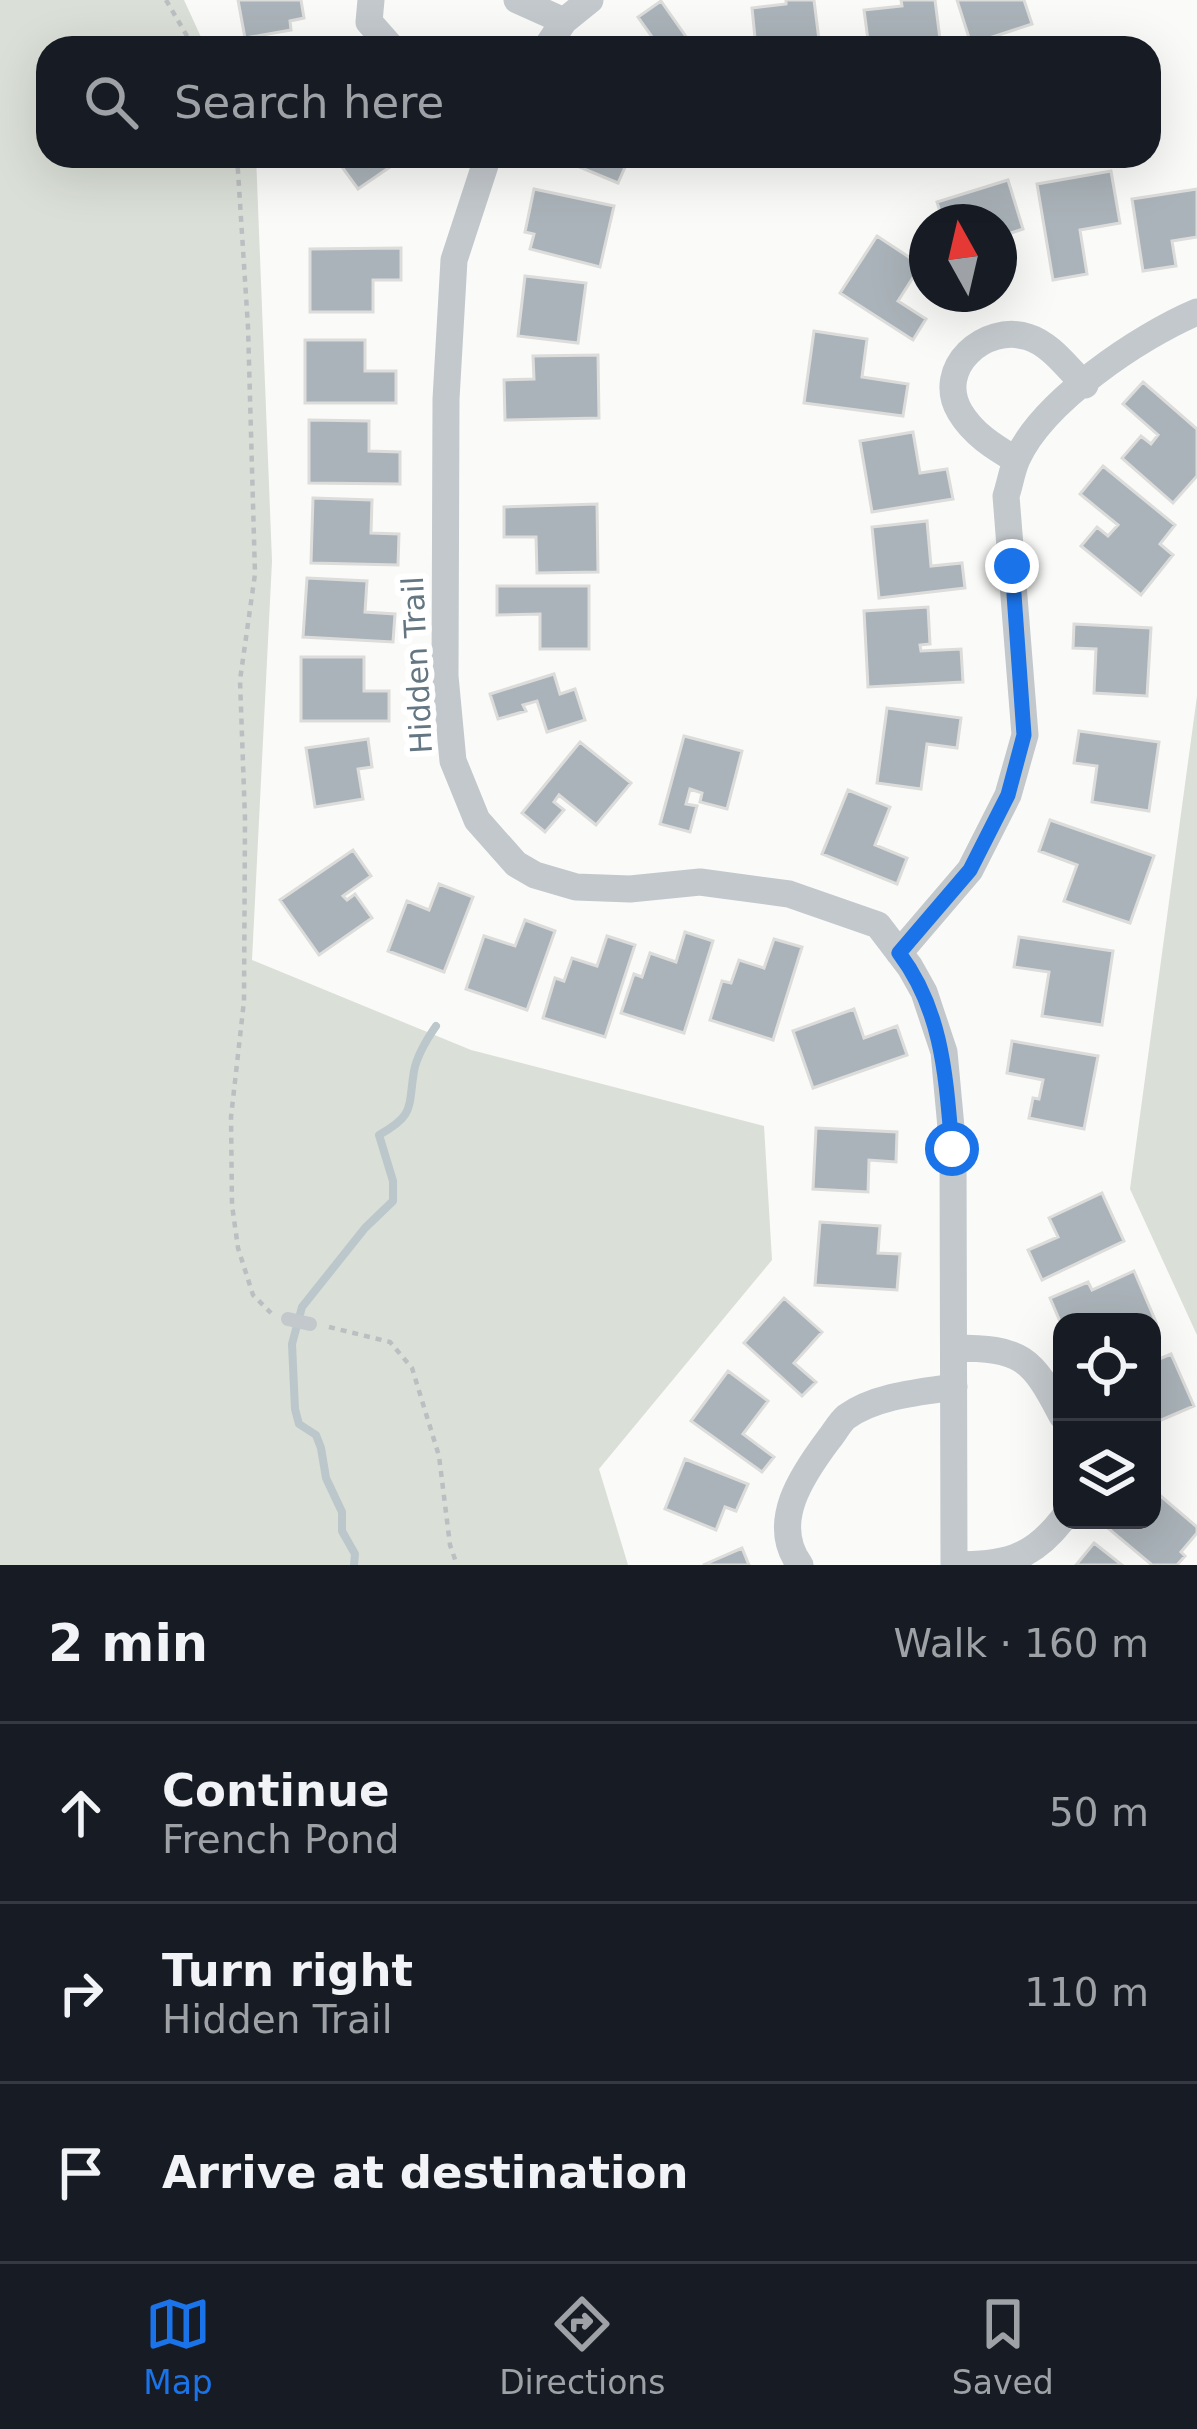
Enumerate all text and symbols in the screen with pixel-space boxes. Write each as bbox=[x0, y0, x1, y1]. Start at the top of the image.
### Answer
search box bbox=[36, 36, 1161, 168]
icon: search bbox=[78, 69, 144, 135]
text: Search here bbox=[174, 76, 444, 129]
north arrow bbox=[909, 204, 1017, 312]
route end bbox=[985, 539, 1039, 593]
street label: Hidden Trail bbox=[395, 576, 439, 754]
route start bbox=[925, 1122, 979, 1176]
map controls bbox=[1053, 1313, 1161, 1529]
button: locate bbox=[1053, 1313, 1161, 1421]
button: layers bbox=[1053, 1421, 1161, 1529]
text: 2 min bbox=[48, 1614, 208, 1673]
text: Walk · 160 m bbox=[894, 1621, 1149, 1666]
text: Continue bbox=[162, 1764, 390, 1817]
icon: ahead bbox=[48, 1780, 114, 1846]
text: 50 m bbox=[1049, 1790, 1149, 1835]
text: French Pond bbox=[162, 1817, 400, 1862]
text: Turn right bbox=[162, 1944, 413, 1997]
icon: right bbox=[48, 1960, 114, 2026]
text: 110 m bbox=[1024, 1970, 1149, 2015]
text: Hidden Trail bbox=[162, 1997, 392, 2042]
icon: arrive bbox=[48, 2140, 114, 2206]
text: Arrive at destination bbox=[162, 2146, 688, 2199]
tab: Map bbox=[143, 2291, 213, 2402]
tab: Directions bbox=[499, 2291, 665, 2402]
tab: Saved bbox=[952, 2291, 1054, 2402]

